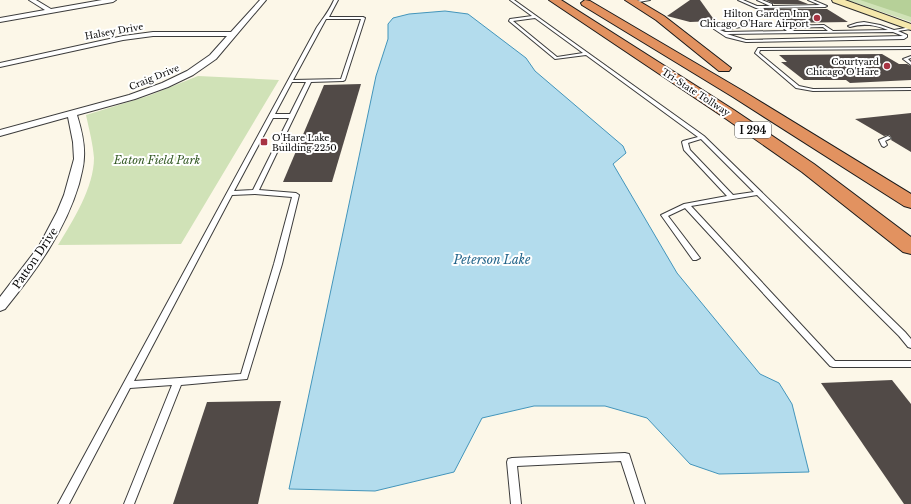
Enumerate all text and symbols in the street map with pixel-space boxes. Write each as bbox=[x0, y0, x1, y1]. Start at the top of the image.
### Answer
place label: Hilton Garden Inn Chicago O'Hare Airport bbox=[700, 8, 810, 29]
marker: Hilton Garden Inn Chicago O'Hare Airport bbox=[812, 13, 822, 23]
street label: Halsey Drive bbox=[84, 20, 144, 42]
place label: Courtyard Chicago O'Hare bbox=[806, 56, 879, 77]
marker: Courtyard Chicago O'Hare bbox=[882, 61, 892, 71]
street label: Craig Drive bbox=[127, 62, 181, 92]
street label: Tri-State Tollway bbox=[660, 66, 732, 118]
road number: I 294 bbox=[735, 122, 771, 138]
place label: O'Hare Lake Building 2250 bbox=[272, 132, 337, 153]
marker: O'Hare Lake Building 2250 bbox=[259, 137, 269, 147]
park label: Eaton Field Park bbox=[113, 153, 201, 167]
street label: Patton Drive bbox=[9, 225, 61, 291]
water label: Peterson Lake bbox=[453, 252, 531, 267]

